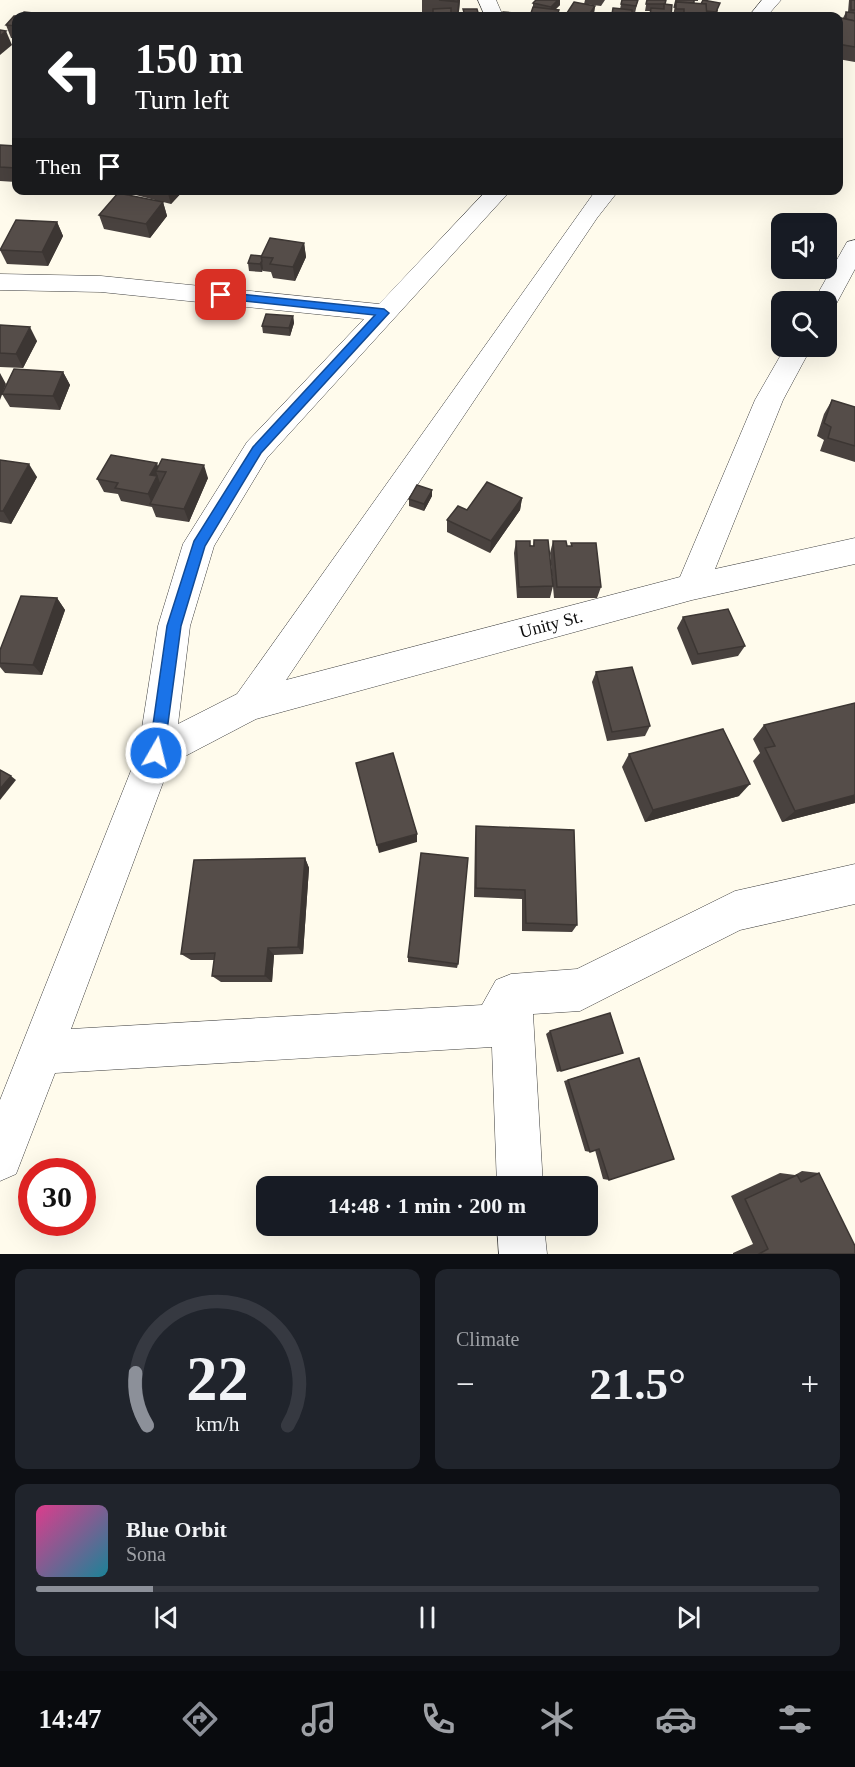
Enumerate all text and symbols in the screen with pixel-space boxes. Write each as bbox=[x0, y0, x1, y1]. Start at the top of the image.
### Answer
icon: left bbox=[36, 36, 114, 114]
text: 150 m bbox=[135, 36, 244, 82]
text: Turn left bbox=[135, 85, 229, 115]
icon: arrive bbox=[93, 150, 126, 183]
text: Then bbox=[36, 154, 81, 179]
map controls bbox=[771, 213, 837, 357]
button: sound bbox=[771, 213, 837, 279]
pin bbox=[195, 269, 246, 320]
icon: arrive bbox=[204, 278, 237, 311]
button: search bbox=[771, 291, 837, 357]
street label: Unity St. bbox=[517, 606, 585, 642]
position arrow bbox=[124, 721, 188, 785]
speed limit sign: 30 bbox=[18, 1158, 96, 1236]
text: 14:48 · 1 min · 200 m bbox=[328, 1193, 526, 1218]
text: Climate bbox=[456, 1328, 519, 1350]
text: 22 bbox=[186, 1344, 249, 1413]
text: 21.5° bbox=[589, 1359, 686, 1409]
text: − bbox=[456, 1366, 475, 1402]
text: + bbox=[800, 1366, 819, 1402]
text: km/h bbox=[195, 1412, 240, 1436]
text: Blue Orbit bbox=[126, 1517, 227, 1542]
text: Sona bbox=[126, 1543, 166, 1565]
icon: previous bbox=[150, 1601, 183, 1634]
icon: pause bbox=[411, 1601, 444, 1634]
icon: next bbox=[672, 1601, 705, 1634]
icon: directions bbox=[179, 1698, 221, 1740]
icon: music bbox=[298, 1698, 340, 1740]
icon: phone bbox=[417, 1698, 459, 1740]
icon: climate bbox=[536, 1698, 578, 1740]
icon: car bbox=[655, 1698, 697, 1740]
icon: filters bbox=[774, 1698, 816, 1740]
text: 14:47 bbox=[39, 1704, 102, 1734]

